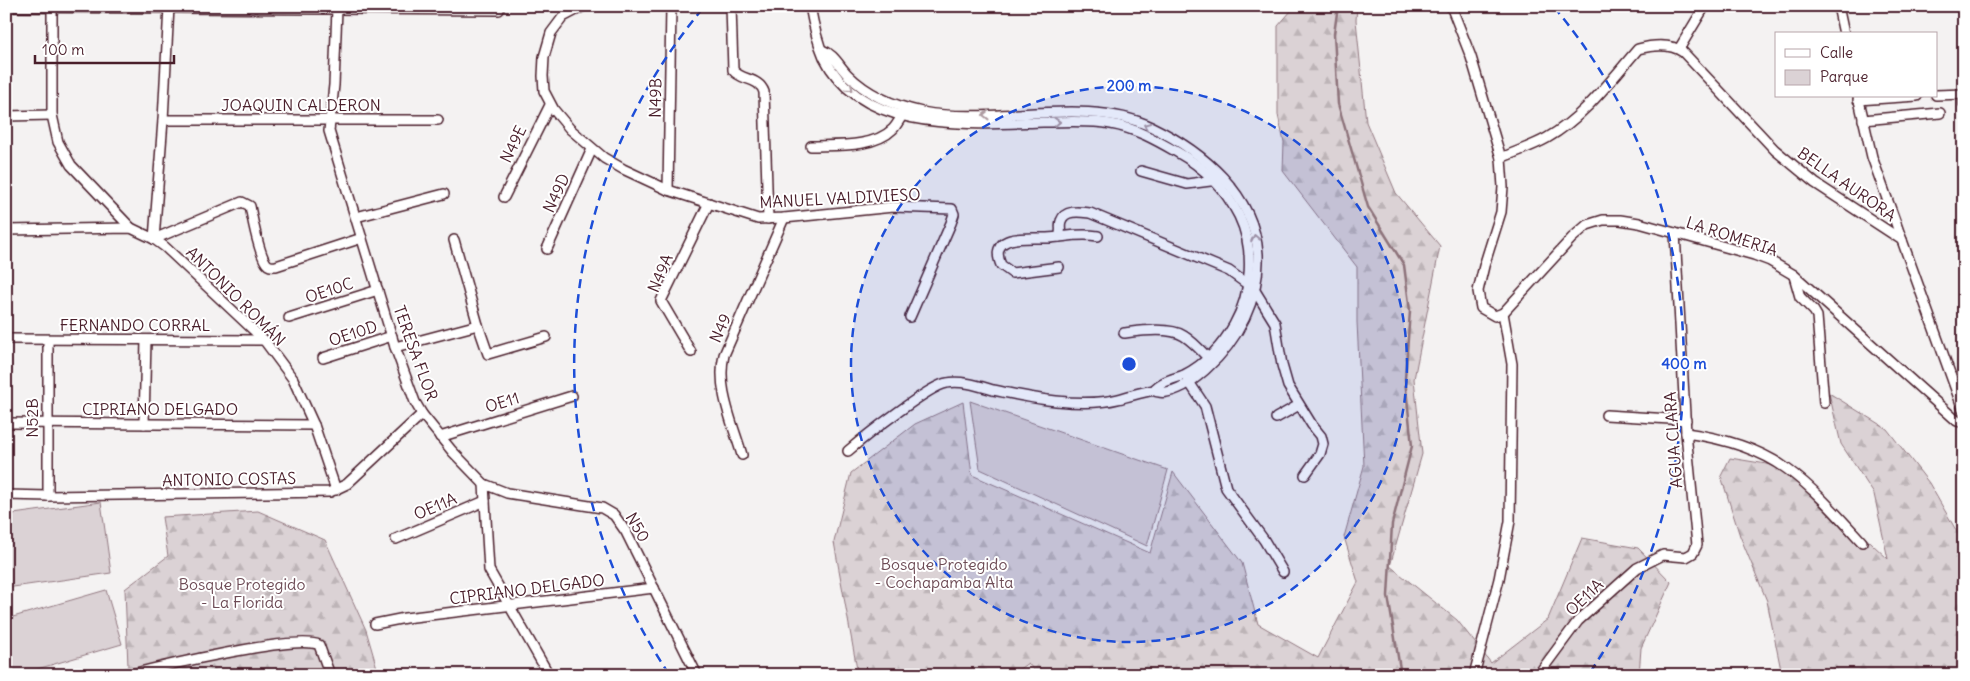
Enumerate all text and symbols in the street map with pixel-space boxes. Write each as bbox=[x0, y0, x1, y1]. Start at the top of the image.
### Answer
scale bar bbox=[35, 32, 174, 64]
legend bbox=[1775, 32, 1938, 98]
text: 100 m bbox=[42, 40, 84, 59]
text: Calle bbox=[1820, 43, 1853, 62]
text: Parque bbox=[1820, 67, 1868, 86]
text: 200 m bbox=[1107, 76, 1151, 95]
street label: N49B bbox=[645, 78, 665, 118]
one-way arrow bbox=[844, 83, 853, 91]
street label: JOAQUIN CALDERON bbox=[221, 95, 381, 115]
one-way arrow bbox=[982, 110, 990, 120]
one-way arrow bbox=[1054, 117, 1061, 127]
one-way arrow bbox=[1143, 121, 1152, 132]
street label: N49E bbox=[495, 122, 531, 166]
street label: BELLA AURORA bbox=[1794, 143, 1900, 225]
street label: N49D bbox=[538, 170, 574, 216]
street label: MANUEL VALDIVIESO bbox=[759, 184, 921, 212]
street label: LA ROMERIA bbox=[1684, 212, 1780, 260]
one-way arrow bbox=[1251, 234, 1261, 242]
street label: ANTONIO ROMÁN bbox=[182, 242, 290, 350]
street label: N49A bbox=[643, 251, 677, 295]
street label: OE10C bbox=[303, 273, 355, 307]
street label: TERESA FLOR bbox=[390, 303, 442, 403]
street label: N49 bbox=[705, 310, 735, 346]
street label: FERNANDO CORRAL bbox=[60, 315, 211, 335]
street label: OE10D bbox=[326, 316, 380, 350]
text: 400 m bbox=[1661, 354, 1707, 373]
centre of rings bbox=[1120, 355, 1138, 373]
street label: OE11 bbox=[483, 387, 521, 417]
street label: AGUA CLARA bbox=[1660, 391, 1686, 489]
street label: N52B bbox=[22, 398, 42, 438]
street label: CIPRIANO DELGADO bbox=[82, 399, 238, 419]
street label: ANTONIO COSTAS bbox=[162, 468, 296, 490]
street label: OE11A bbox=[410, 488, 460, 524]
street label: N50 bbox=[622, 509, 654, 545]
park label: Bosque Protegido - Cochapamba Alta bbox=[875, 554, 1013, 592]
street label: CIPRIANO DELGADO bbox=[448, 570, 606, 608]
park label: Bosque Protegido - La Florida bbox=[179, 574, 305, 612]
street label: OE11A bbox=[1561, 574, 1607, 620]

